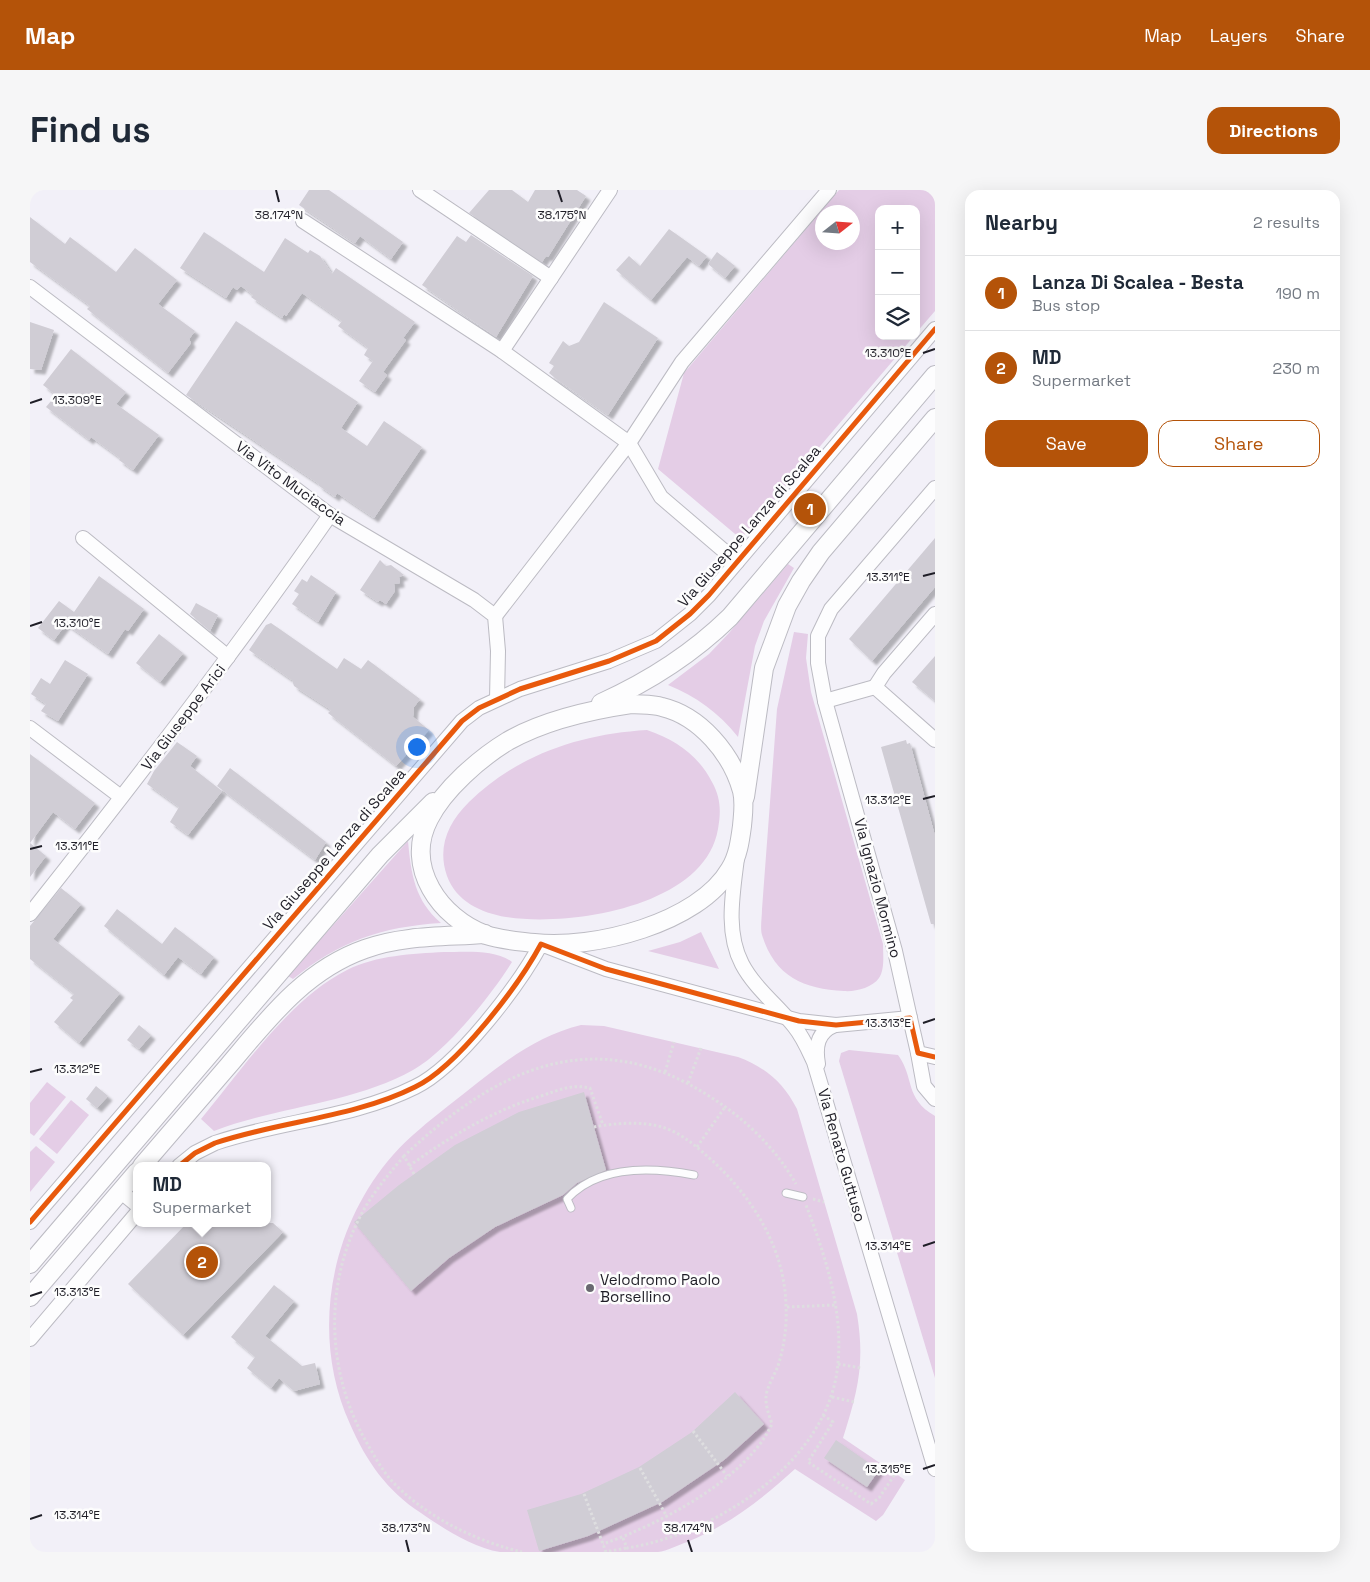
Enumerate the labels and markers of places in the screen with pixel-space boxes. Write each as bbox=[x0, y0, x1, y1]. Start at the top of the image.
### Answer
pin: 1 bbox=[794, 490, 826, 528]
pin: 2 bbox=[186, 1243, 218, 1281]
place label: Velodromo Paolo Borsellino bbox=[600, 1270, 720, 1306]
marker: Velodromo Paolo Borsellino bbox=[584, 1282, 596, 1294]

